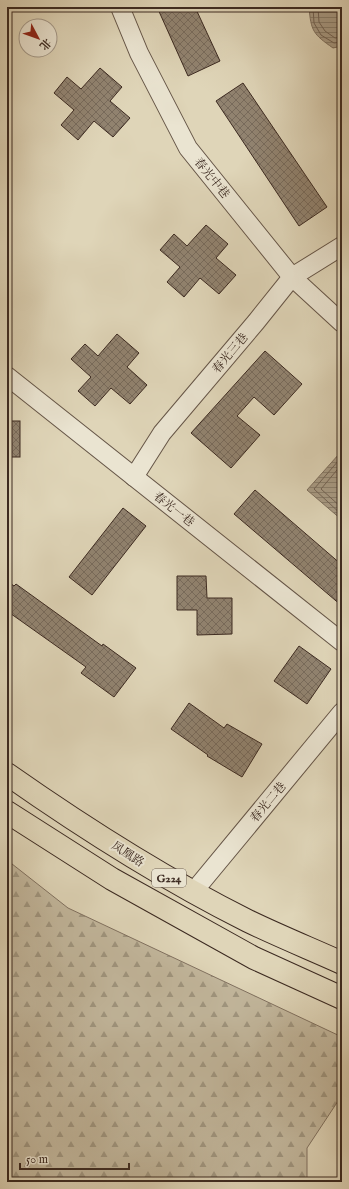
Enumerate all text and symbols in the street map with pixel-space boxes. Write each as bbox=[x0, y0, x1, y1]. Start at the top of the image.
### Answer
north arrow bbox=[18, 18, 58, 58]
text: 北 bbox=[36, 35, 54, 53]
street label: 春光中巷 bbox=[191, 155, 233, 202]
street label: 春光三巷 bbox=[209, 330, 252, 377]
street label: 春光一巷 bbox=[150, 489, 197, 530]
street label: 春光二巷 bbox=[247, 779, 290, 826]
street label: 凤凰路 bbox=[109, 838, 147, 871]
road number: G224 bbox=[152, 869, 186, 887]
scale bar bbox=[20, 1145, 129, 1171]
text: 50 m bbox=[26, 1152, 48, 1167]

